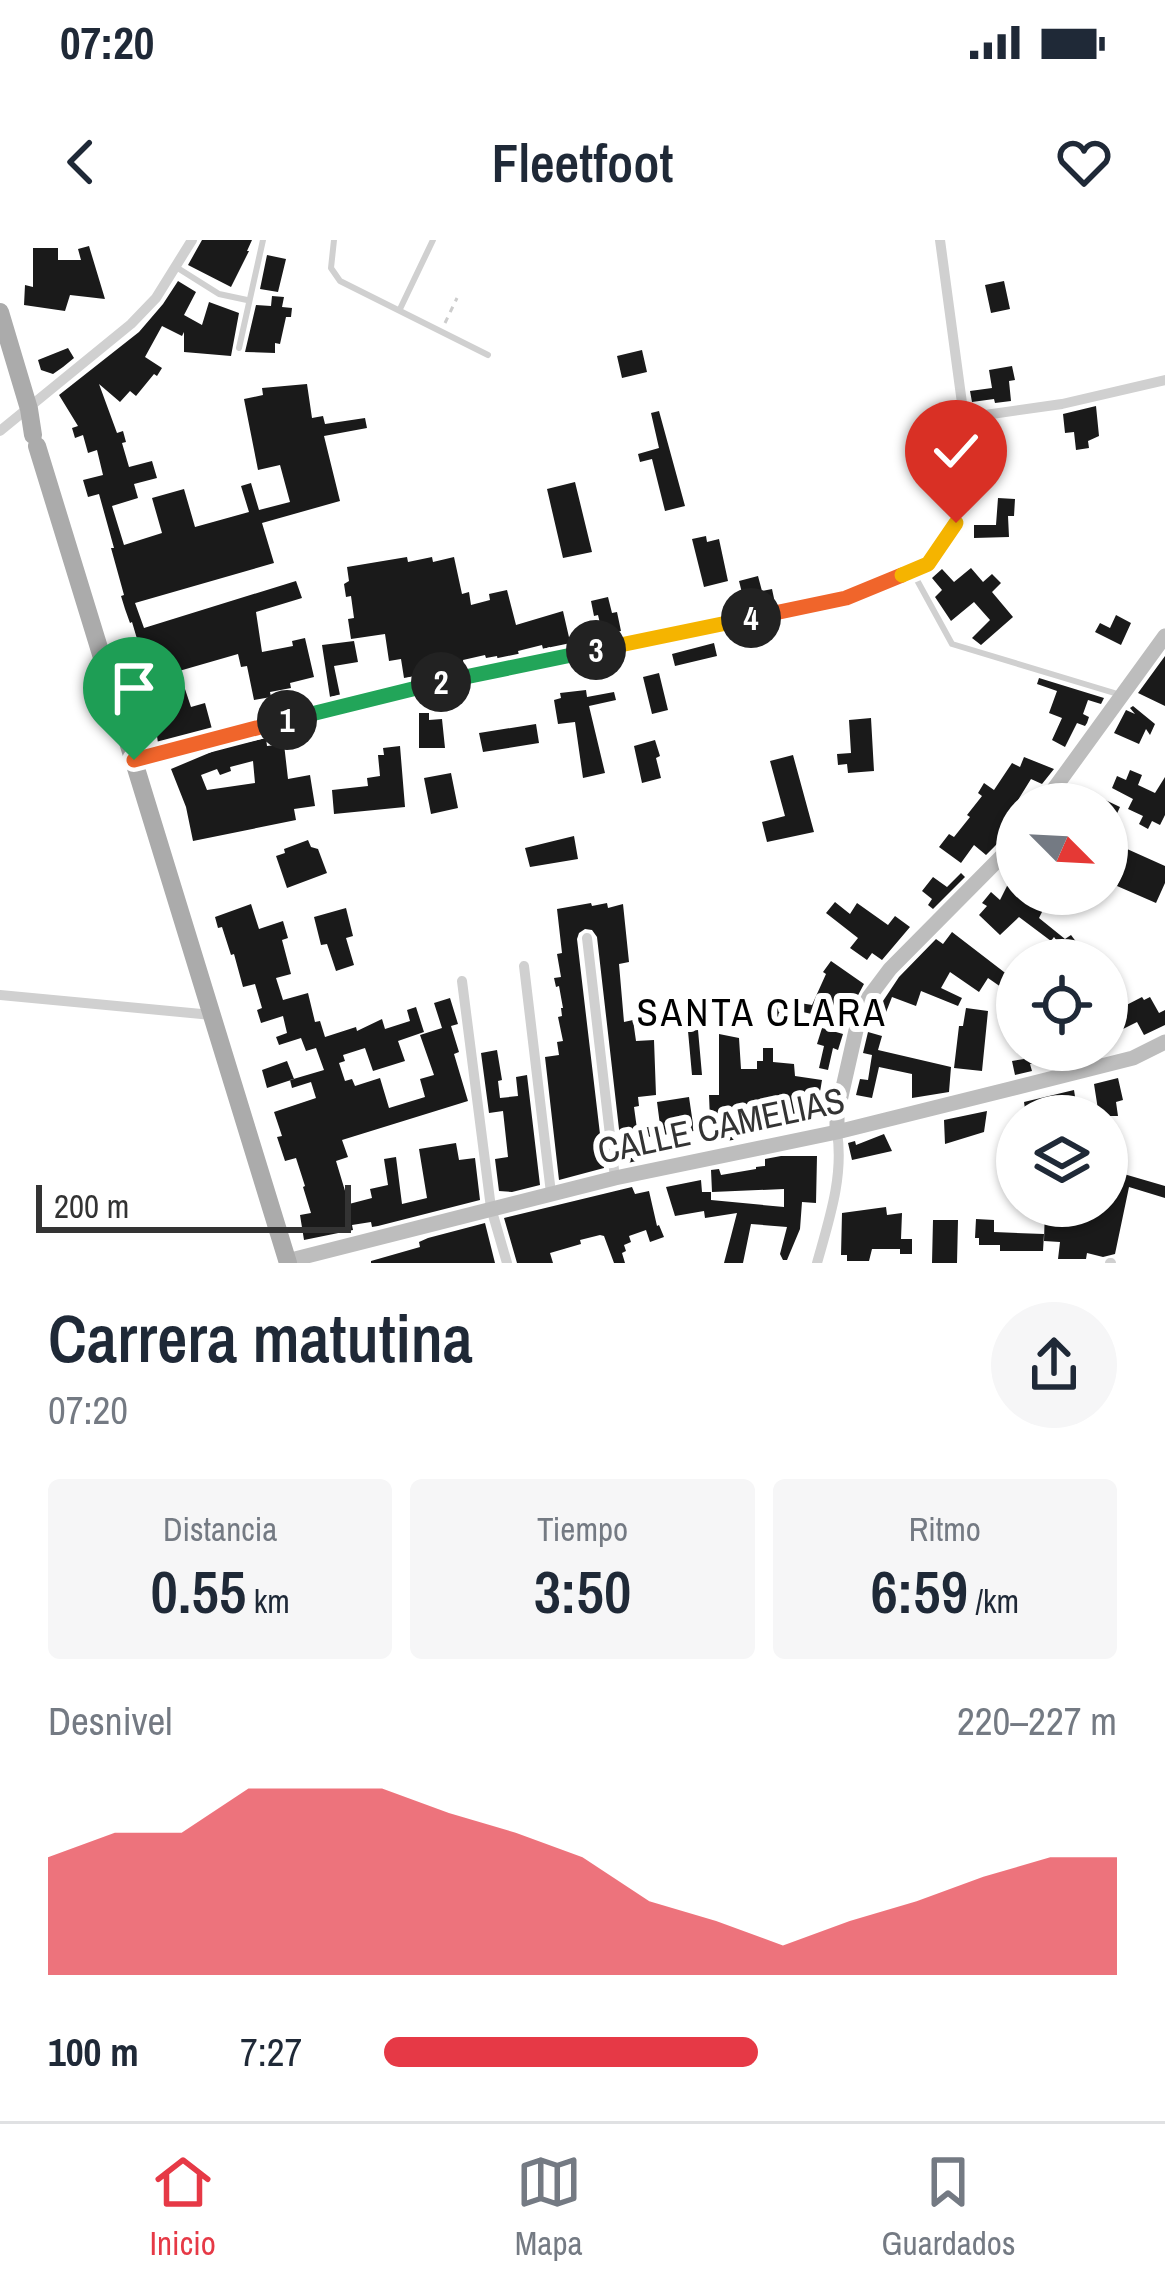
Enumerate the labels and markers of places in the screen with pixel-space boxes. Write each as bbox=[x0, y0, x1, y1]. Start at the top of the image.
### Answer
pin bbox=[905, 400, 1007, 523]
pin: 4 bbox=[721, 588, 781, 648]
pin: 3 bbox=[566, 620, 626, 680]
pin bbox=[83, 637, 185, 760]
pin: 2 bbox=[411, 652, 471, 712]
pin: 1 bbox=[257, 690, 317, 750]

